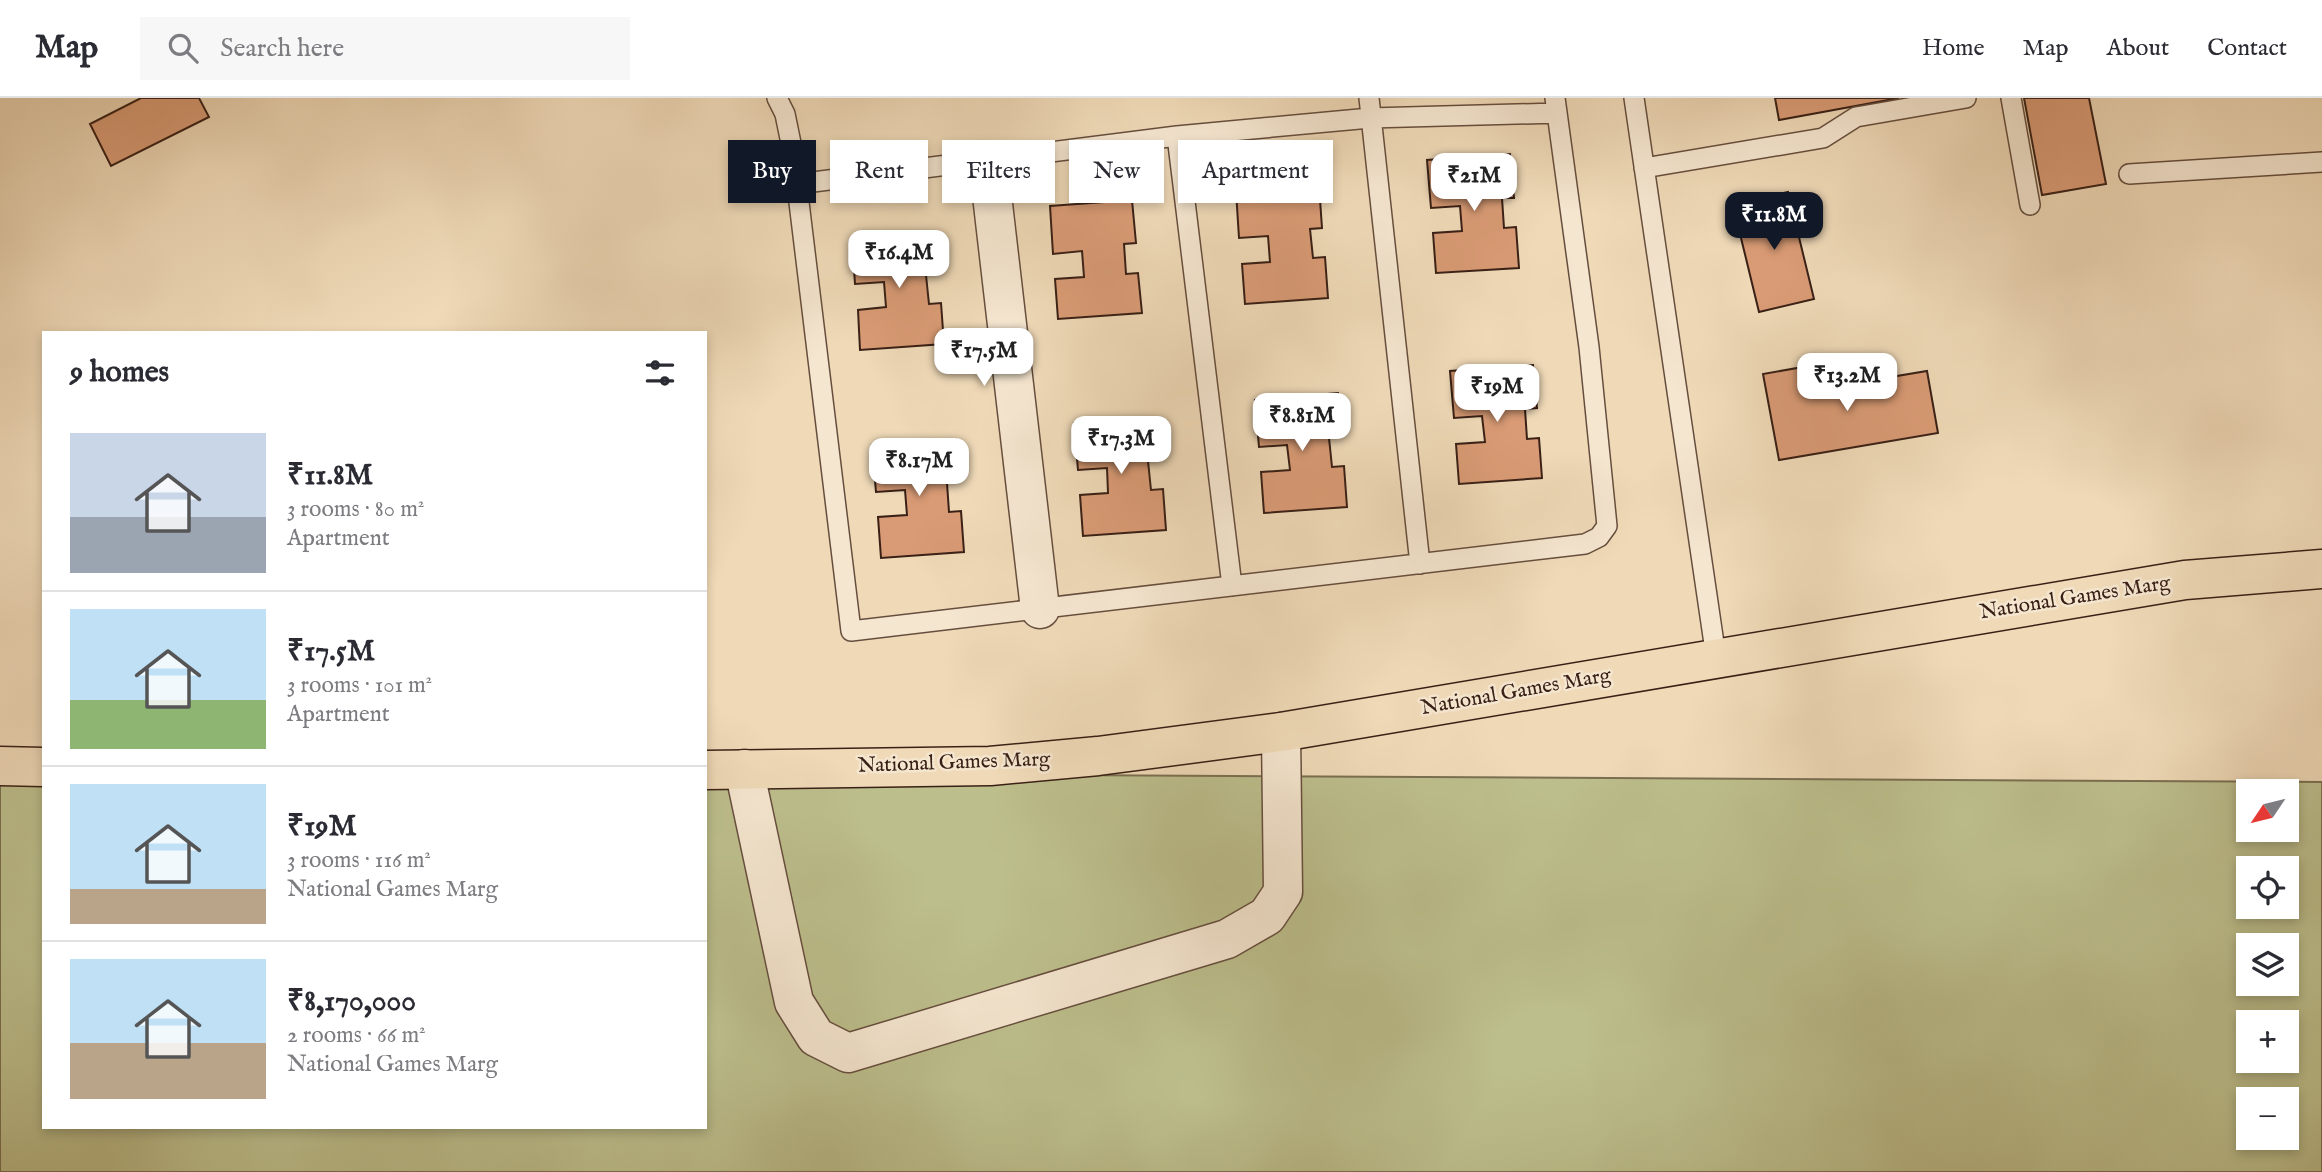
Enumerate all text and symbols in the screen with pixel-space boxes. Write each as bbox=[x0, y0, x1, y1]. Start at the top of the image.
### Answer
search box bbox=[140, 17, 630, 80]
text: Map bbox=[35, 27, 98, 69]
icon: search bbox=[164, 29, 202, 67]
text: Search here bbox=[220, 32, 344, 65]
text: Home bbox=[1922, 33, 1985, 64]
text: Map bbox=[2023, 33, 2069, 64]
text: About bbox=[2107, 33, 2169, 64]
text: Contact bbox=[2207, 33, 2287, 64]
chip: Buy bbox=[728, 140, 816, 203]
chip: Rent bbox=[830, 140, 928, 203]
chip: Filters bbox=[942, 140, 1055, 203]
chip: New bbox=[1069, 140, 1164, 203]
chip: Apartment bbox=[1178, 140, 1333, 203]
pin: ₹21M bbox=[1433, 153, 1515, 213]
text: ₹21M bbox=[1447, 161, 1501, 190]
pin: ₹11.8M bbox=[1717, 192, 1831, 252]
text: ₹11.8M bbox=[1741, 200, 1807, 229]
pin: ₹16.4M bbox=[842, 230, 956, 290]
text: ₹16.4M bbox=[864, 238, 934, 267]
pin: ₹17.5M bbox=[927, 328, 1041, 388]
text: ₹17.5M bbox=[950, 336, 1018, 365]
text: 9 homes bbox=[70, 354, 169, 392]
icon: filters bbox=[641, 354, 679, 392]
pin: ₹13.2M bbox=[1790, 354, 1904, 413]
text: ₹13.2M bbox=[1813, 361, 1881, 390]
pin: ₹19M bbox=[1456, 364, 1538, 424]
text: ₹19M bbox=[1470, 372, 1524, 401]
pin: ₹8.81M bbox=[1245, 394, 1359, 453]
text: ₹8.81M bbox=[1269, 401, 1335, 430]
pin: ₹17.3M bbox=[1064, 416, 1178, 476]
text: ₹17.3M bbox=[1087, 424, 1155, 453]
pin: ₹8.17M bbox=[862, 438, 976, 498]
text: ₹8.17M bbox=[885, 446, 953, 475]
text: ₹11.8M bbox=[287, 457, 373, 495]
icon: home bbox=[126, 461, 210, 545]
text: 3 rooms · 80 m² bbox=[287, 495, 424, 524]
text: Apartment bbox=[287, 524, 390, 553]
street label: National Games Marg bbox=[1978, 570, 2173, 626]
text: ₹17.5M bbox=[287, 633, 375, 671]
icon: home bbox=[126, 637, 210, 721]
street label: National Games Marg bbox=[1419, 662, 1614, 722]
text: 3 rooms · 101 m² bbox=[287, 671, 432, 700]
text: Apartment bbox=[287, 700, 390, 729]
street label: National Games Marg bbox=[857, 746, 1051, 780]
north arrow bbox=[2236, 779, 2300, 842]
map controls bbox=[2236, 779, 2299, 1150]
text: ₹19M bbox=[287, 808, 357, 846]
icon: home bbox=[126, 812, 210, 896]
text: 3 rooms · 116 m² bbox=[287, 846, 431, 875]
button: locate bbox=[2236, 856, 2299, 919]
text: National Games Marg bbox=[287, 875, 498, 904]
button: layers bbox=[2236, 933, 2299, 996]
text: ₹8,170,000 bbox=[287, 983, 416, 1021]
icon: home bbox=[126, 987, 210, 1071]
button: + bbox=[2236, 1010, 2299, 1073]
text: 2 rooms · 66 m² bbox=[287, 1021, 426, 1050]
text: National Games Marg bbox=[287, 1050, 498, 1079]
button: − bbox=[2236, 1087, 2299, 1150]

